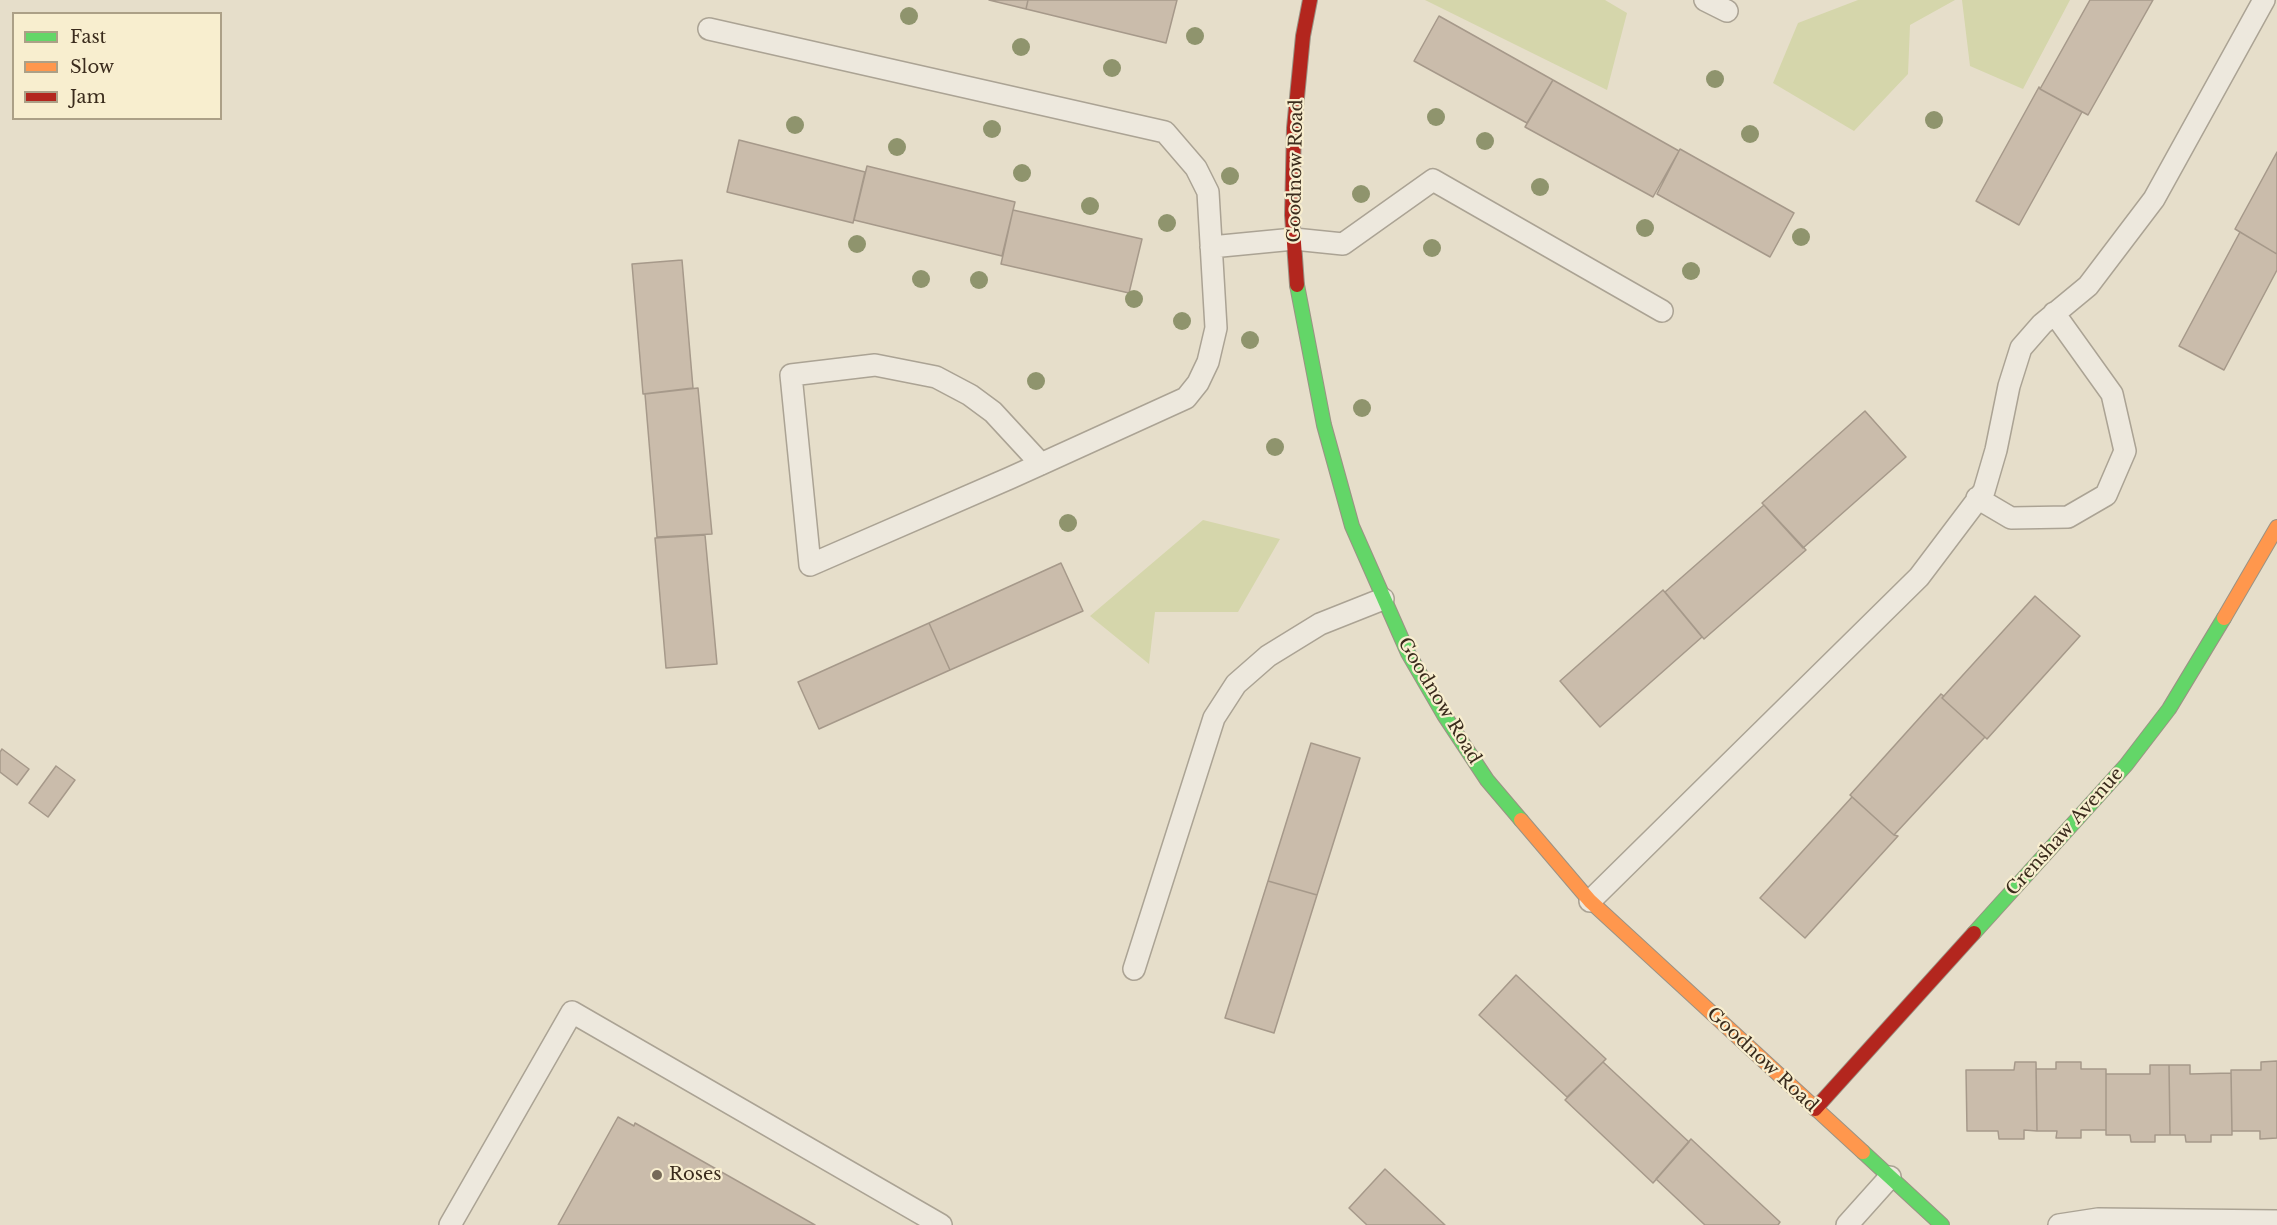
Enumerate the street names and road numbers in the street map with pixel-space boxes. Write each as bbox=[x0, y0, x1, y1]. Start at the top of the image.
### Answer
street label: Goodnow Road bbox=[1284, 99, 1308, 243]
street label: Goodnow Road bbox=[1393, 634, 1485, 768]
street label: Crenshaw Avenue bbox=[2002, 764, 2128, 900]
street label: Goodnow Road bbox=[1702, 1003, 1822, 1117]

